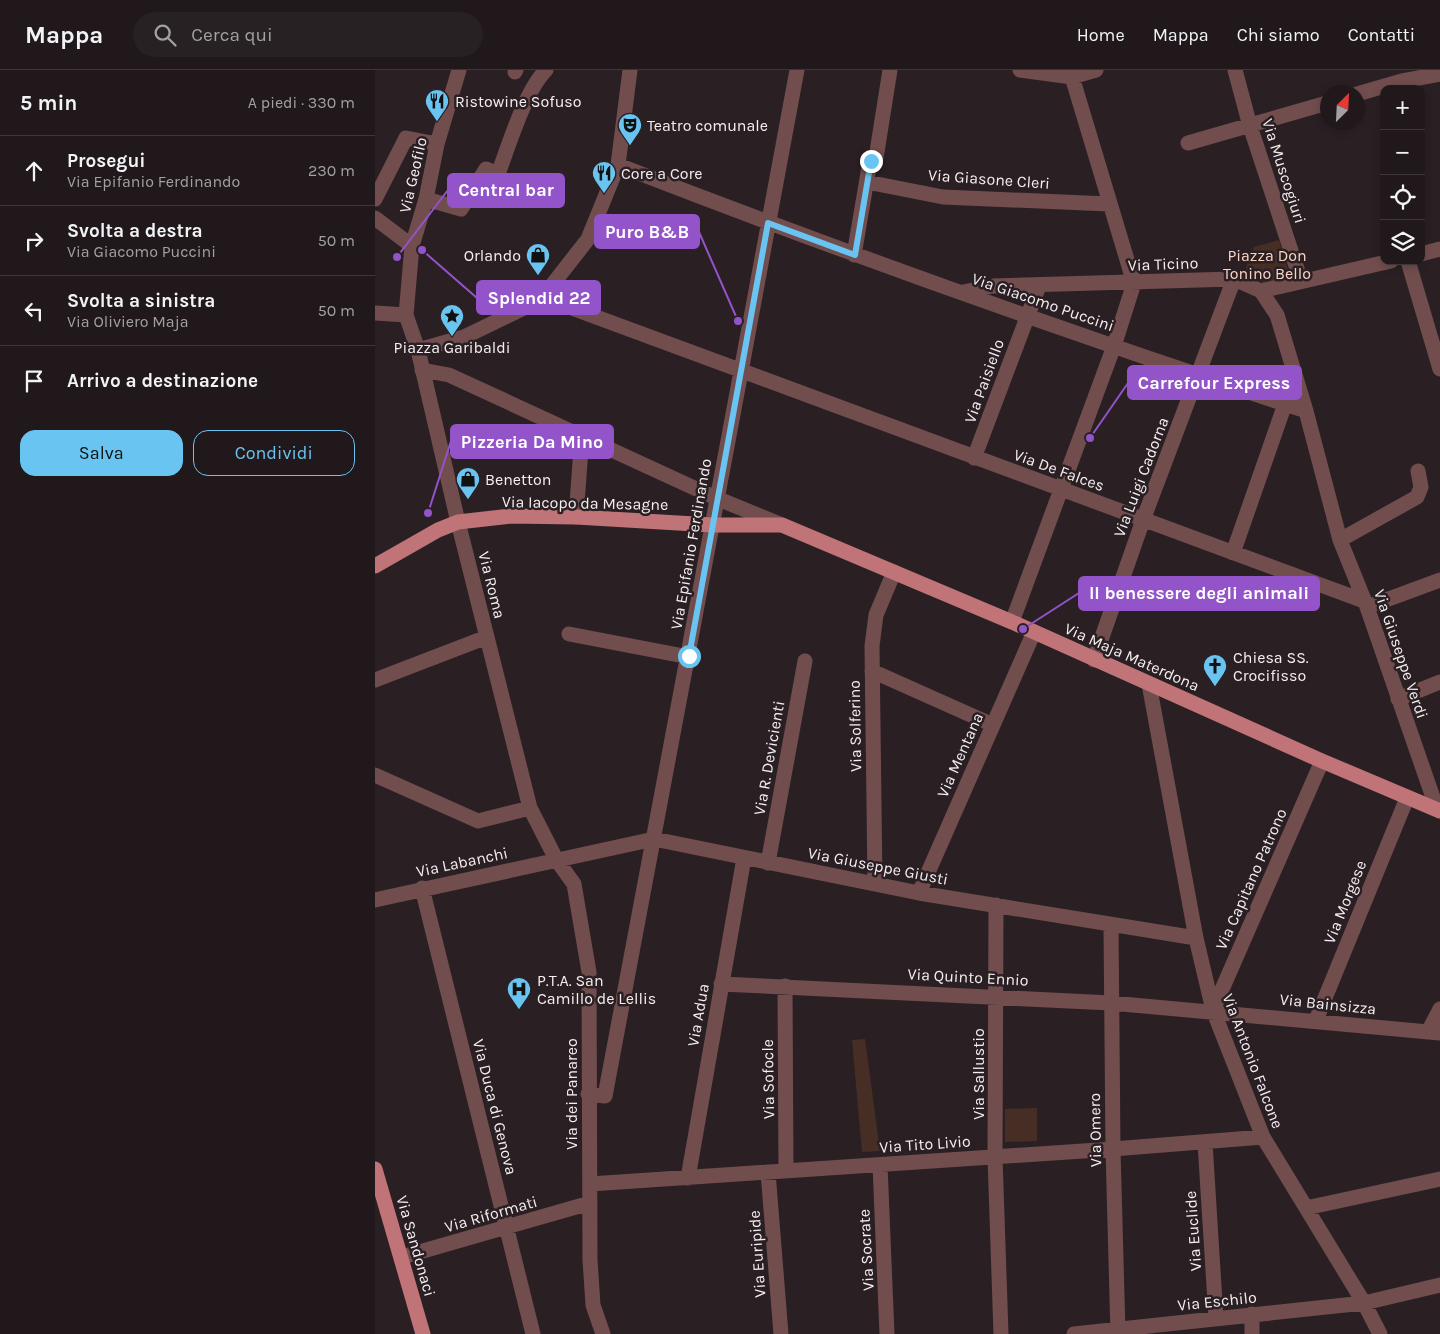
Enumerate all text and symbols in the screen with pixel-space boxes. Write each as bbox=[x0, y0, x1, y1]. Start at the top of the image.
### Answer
search box bbox=[133, 12, 483, 57]
text: Mappa bbox=[25, 21, 103, 49]
icon: search bbox=[151, 21, 179, 49]
text: Cerca qui bbox=[191, 24, 273, 46]
text: Home bbox=[1077, 24, 1125, 46]
text: Mappa bbox=[1153, 24, 1209, 46]
text: Chi siamo bbox=[1237, 24, 1320, 46]
text: Contatti bbox=[1348, 24, 1415, 46]
north arrow bbox=[1320, 85, 1365, 130]
map controls bbox=[1380, 85, 1425, 265]
button: + bbox=[1380, 85, 1425, 130]
restaurant icon: Ristowine Sofuso bbox=[424, 88, 450, 122]
text: 5 min bbox=[20, 91, 77, 115]
place label: Ristowine Sofuso bbox=[455, 92, 582, 111]
text: A piedi · 330 m bbox=[248, 93, 355, 112]
theatre icon: Teatro comunale bbox=[617, 112, 643, 146]
place label: Teatro comunale bbox=[647, 116, 768, 135]
street label: Via Muscogiuri bbox=[1258, 116, 1310, 226]
button: − bbox=[1380, 130, 1425, 175]
street label: Via Geofilo bbox=[395, 135, 431, 215]
text: Prosegui bbox=[67, 150, 146, 172]
route end bbox=[860, 150, 883, 173]
icon: ahead bbox=[20, 157, 48, 185]
restaurant icon: Core a Core bbox=[591, 160, 617, 194]
text: 230 m bbox=[308, 161, 355, 180]
place label: Core a Core bbox=[621, 164, 703, 183]
street label: Via Giasone Cleri bbox=[927, 165, 1051, 193]
text: Via Epifanio Ferdinando bbox=[67, 172, 240, 191]
callout: Central bar bbox=[448, 174, 564, 207]
button: locate bbox=[1380, 175, 1425, 220]
text: Central bar bbox=[458, 179, 554, 201]
callout: Puro B&B bbox=[595, 215, 699, 248]
text: Svolta a destra bbox=[67, 220, 203, 242]
button: layers bbox=[1380, 220, 1425, 265]
text: Puro B&B bbox=[605, 221, 689, 243]
icon: right bbox=[20, 227, 48, 255]
text: 50 m bbox=[318, 231, 355, 250]
text: Via Giacomo Puccini bbox=[67, 242, 216, 261]
shop icon: Orlando bbox=[525, 242, 551, 276]
place label: Orlando bbox=[464, 246, 521, 265]
park label: Piazza Don Tonino Bello bbox=[1223, 246, 1311, 283]
street label: Via Ticino bbox=[1127, 253, 1199, 275]
street label: Via Giacomo Puccini bbox=[969, 269, 1117, 335]
callout: Splendid 22 bbox=[477, 281, 600, 314]
text: Splendid 22 bbox=[487, 287, 591, 309]
text: Svolta a sinistra bbox=[67, 290, 215, 312]
icon: left bbox=[20, 297, 48, 325]
text: 50 m bbox=[318, 301, 355, 320]
place icon: Piazza Garibaldi bbox=[439, 303, 465, 337]
text: Via Oliviero Maja bbox=[67, 312, 189, 331]
street label: Via Paisiello bbox=[960, 336, 1008, 426]
place label: Piazza Garibaldi bbox=[394, 338, 510, 357]
callout: Carrefour Express bbox=[1128, 366, 1301, 399]
icon: arrive bbox=[20, 367, 48, 395]
text: Arrivo a destinazione bbox=[67, 370, 258, 392]
text: Carrefour Express bbox=[1138, 372, 1290, 394]
street label: Via Luigi Cadorna bbox=[1109, 414, 1173, 540]
callout: Pizzeria Da Mino bbox=[451, 425, 613, 458]
button: Salva bbox=[20, 430, 183, 476]
button: Condividi bbox=[193, 430, 355, 476]
text: Pizzeria Da Mino bbox=[461, 431, 603, 453]
street label: Via De Falces bbox=[1011, 445, 1107, 495]
street label: Via Epifanio Ferdinando bbox=[667, 457, 715, 631]
shop icon: Benetton bbox=[455, 466, 481, 500]
place label: Benetton bbox=[485, 470, 551, 489]
street label: Via Iacopo da Mesagne bbox=[502, 492, 668, 514]
street label: Via Roma bbox=[474, 549, 510, 621]
callout: Il benessere degli animali bbox=[1079, 577, 1319, 610]
text: Il benessere degli animali bbox=[1089, 582, 1309, 604]
street label: Via Giuseppe Verdi bbox=[1370, 587, 1432, 721]
street label: Via Maja Materdona bbox=[1062, 619, 1202, 695]
route start bbox=[678, 645, 701, 668]
place label: Chiesa SS. Crocifisso bbox=[1233, 648, 1309, 685]
church icon: Chiesa SS. Crocifisso bbox=[1202, 653, 1228, 687]
street label: Via Solferino bbox=[845, 680, 865, 772]
street label: Via R. Devicienti bbox=[750, 699, 788, 817]
street label: Via Mentana bbox=[933, 710, 987, 800]
street label: Via Capitano Patrono bbox=[1211, 805, 1291, 953]
street label: Via Labanchi bbox=[414, 843, 510, 881]
street label: Via Giuseppe Giusti bbox=[806, 843, 950, 889]
street label: Via Morgese bbox=[1320, 858, 1370, 946]
street label: Via Quinto Ennio bbox=[907, 964, 1029, 990]
place label: P.T.A. San Camillo de Lellis bbox=[537, 971, 656, 1008]
hospital icon: P.T.A. San Camillo de Lellis bbox=[506, 976, 532, 1010]
street label: Via Adua bbox=[683, 982, 713, 1048]
street label: Via Bainsizza bbox=[1279, 989, 1377, 1019]
street label: Via Antonio Falcone bbox=[1218, 991, 1288, 1131]
street label: Via Sallustio bbox=[969, 1028, 988, 1120]
street label: Via Duca di Genova bbox=[469, 1037, 521, 1177]
street label: Via dei Panareo bbox=[562, 1038, 581, 1150]
street label: Via Sofocle bbox=[758, 1039, 778, 1119]
street label: Via Omero bbox=[1085, 1093, 1105, 1167]
street label: Via Tito Livio bbox=[879, 1131, 971, 1157]
street label: Via Euclide bbox=[1181, 1190, 1205, 1272]
street label: Via Riformati bbox=[442, 1192, 540, 1236]
street label: Via Sandonaci bbox=[393, 1193, 439, 1299]
street label: Via Socrate bbox=[854, 1209, 878, 1291]
street label: Via Euripide bbox=[744, 1210, 770, 1298]
street label: Via Eschilo bbox=[1176, 1287, 1258, 1315]

